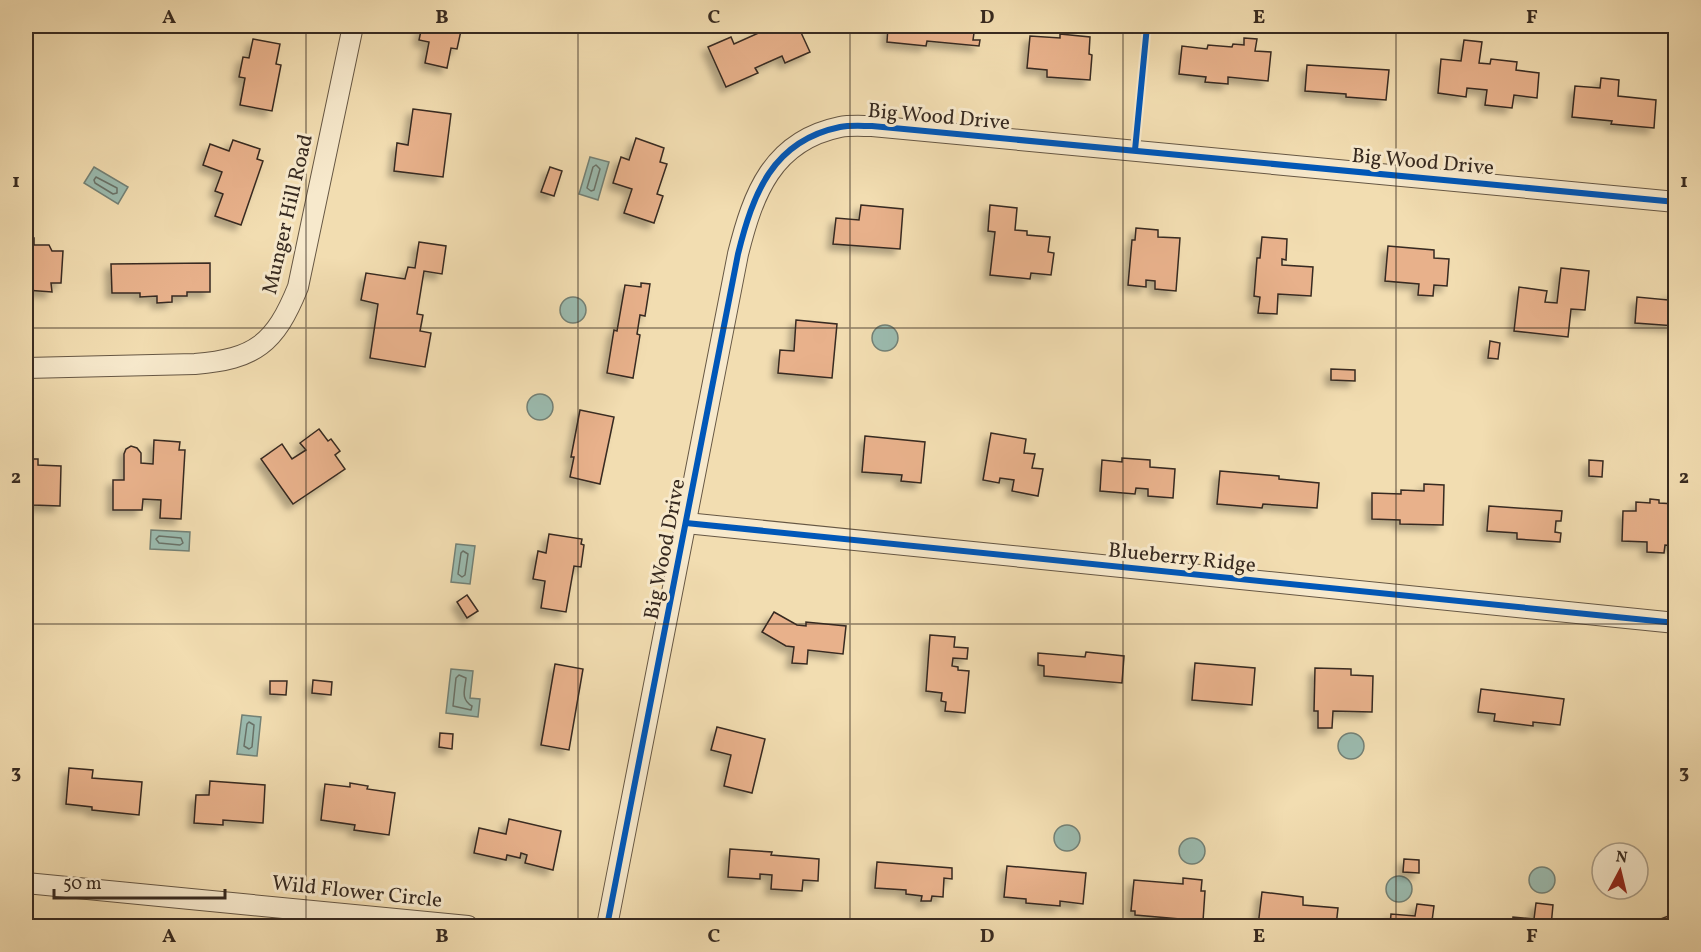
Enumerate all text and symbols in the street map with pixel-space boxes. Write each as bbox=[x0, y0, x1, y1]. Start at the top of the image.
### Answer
text: A bbox=[162, 4, 176, 32]
text: B bbox=[435, 4, 449, 32]
text: C bbox=[708, 4, 721, 32]
text: D bbox=[980, 4, 994, 32]
text: E bbox=[1253, 4, 1265, 32]
text: F bbox=[1526, 4, 1538, 32]
street label: Big Wood Drive bbox=[866, 97, 1011, 138]
street label: Munger Hill Road bbox=[256, 131, 321, 297]
street label: Big Wood Drive bbox=[1350, 142, 1495, 183]
text: 1 bbox=[12, 168, 20, 196]
text: 1 bbox=[1680, 168, 1688, 196]
text: 2 bbox=[11, 464, 21, 492]
text: 2 bbox=[1679, 464, 1689, 492]
street label: Big Wood Drive bbox=[638, 476, 693, 622]
street label: Blueberry Ridge bbox=[1107, 536, 1257, 581]
text: 3 bbox=[11, 759, 21, 787]
text: 3 bbox=[1679, 759, 1689, 787]
north arrow bbox=[1590, 841, 1650, 901]
text: N bbox=[1614, 846, 1629, 870]
scale bar bbox=[54, 862, 225, 900]
street label: Wild Flower Circle bbox=[270, 869, 443, 916]
text: 50 m bbox=[63, 872, 102, 897]
text: A bbox=[162, 923, 176, 951]
text: B bbox=[435, 923, 449, 951]
text: C bbox=[708, 923, 721, 951]
text: D bbox=[980, 923, 994, 951]
text: E bbox=[1253, 923, 1265, 951]
text: F bbox=[1526, 923, 1538, 951]

